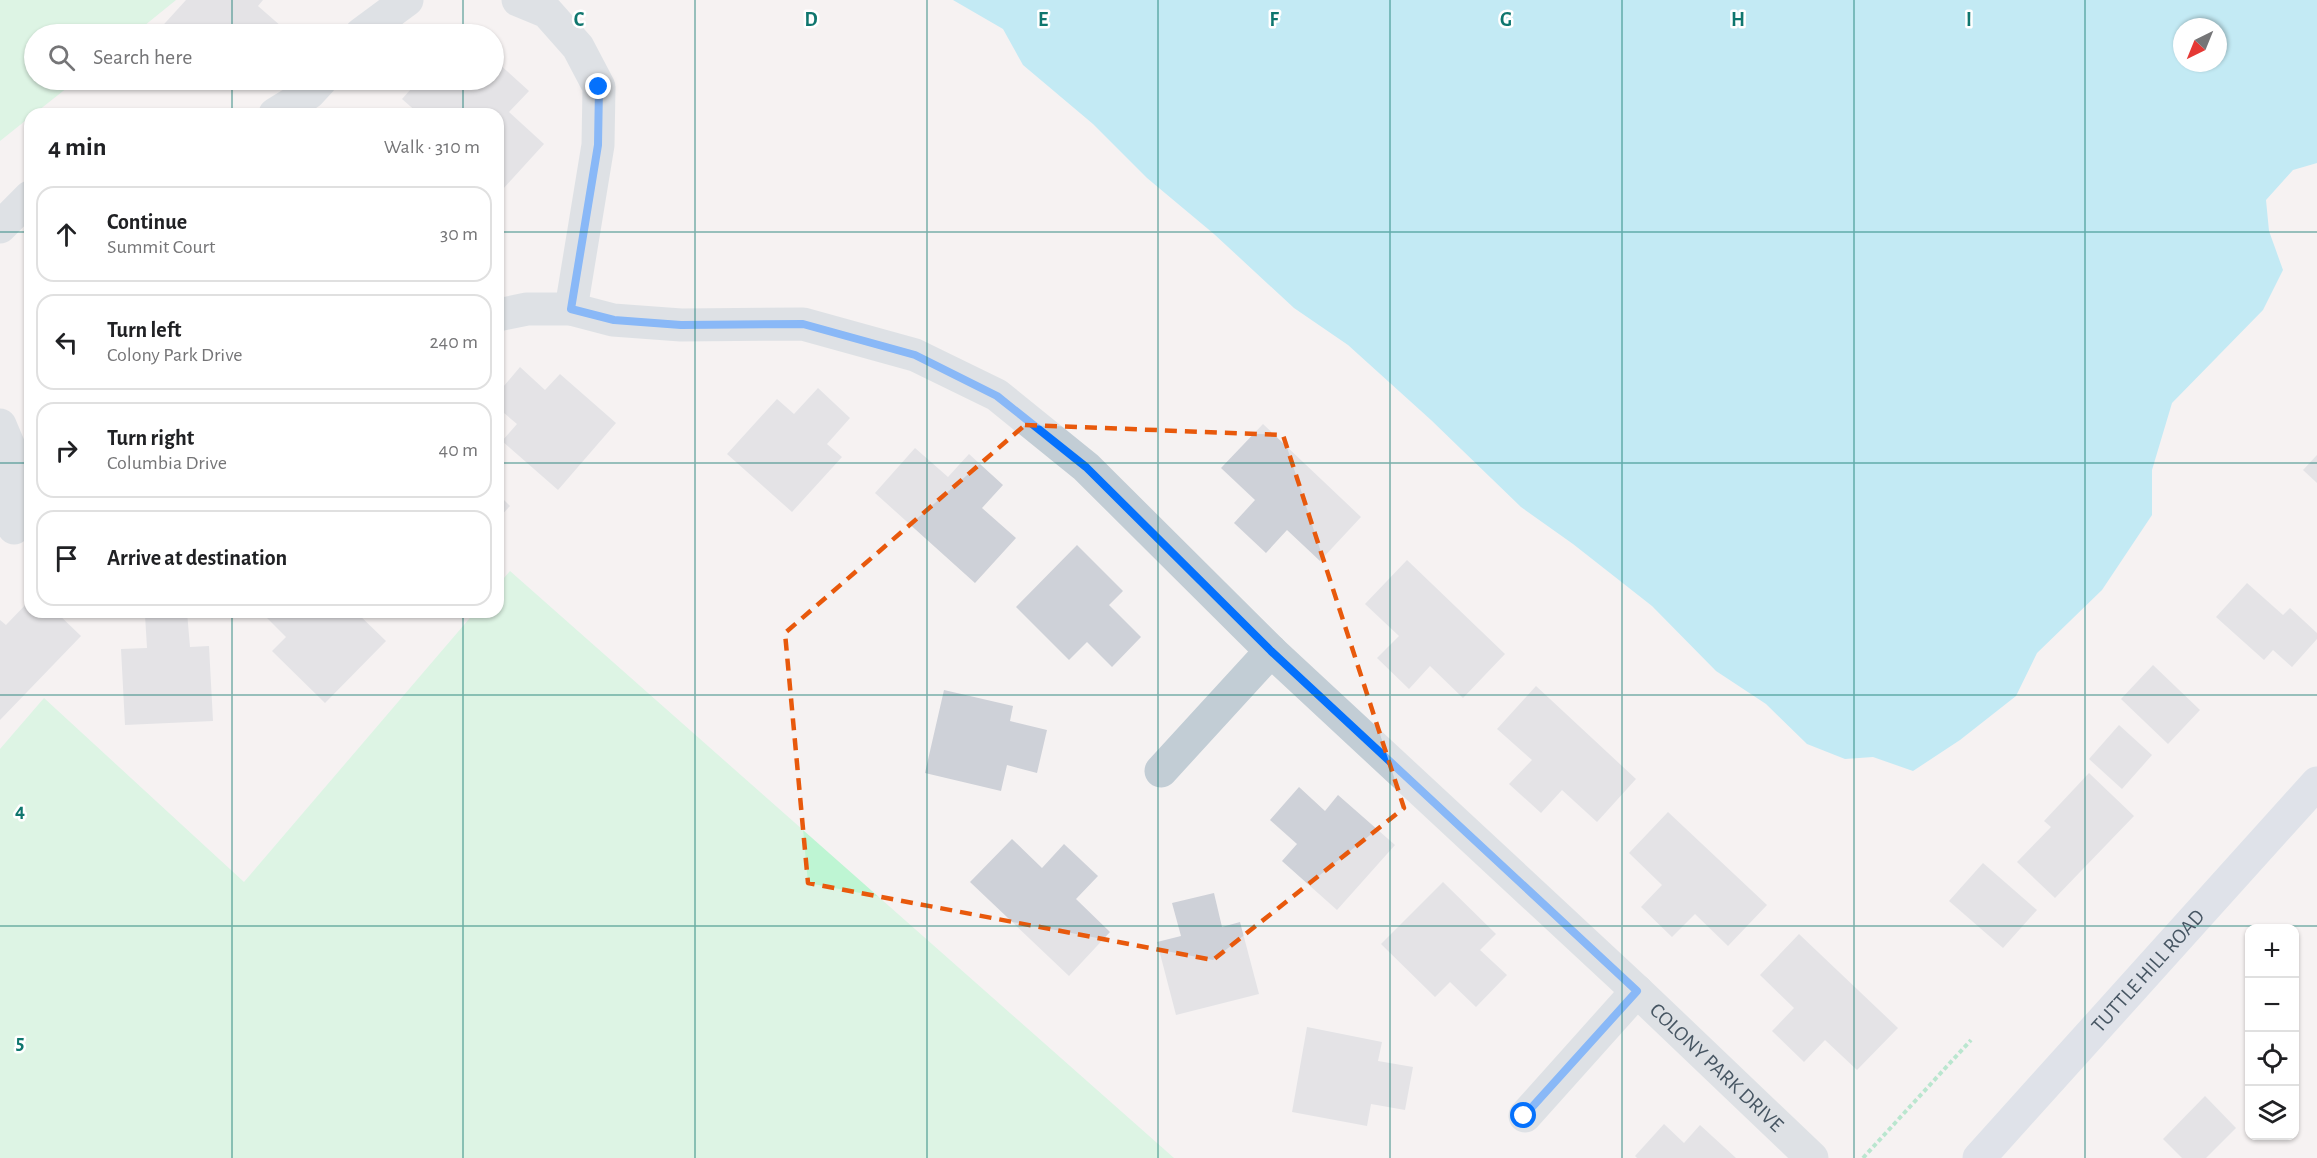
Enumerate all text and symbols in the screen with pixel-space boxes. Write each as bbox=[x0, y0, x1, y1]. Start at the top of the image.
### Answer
text: C bbox=[574, 10, 585, 30]
text: D bbox=[804, 10, 818, 30]
text: E bbox=[1038, 10, 1048, 30]
text: F bbox=[1269, 10, 1279, 30]
text: G bbox=[1500, 10, 1512, 30]
text: H bbox=[1731, 10, 1745, 30]
text: I bbox=[1966, 10, 1972, 30]
north arrow bbox=[2173, 18, 2227, 72]
search box bbox=[24, 24, 504, 90]
icon: search bbox=[45, 41, 78, 74]
text: Search here bbox=[93, 46, 192, 68]
route end bbox=[585, 73, 611, 99]
text: 4 min bbox=[48, 134, 107, 160]
text: Walk · 310 m bbox=[384, 137, 480, 157]
text: Continue bbox=[107, 211, 187, 233]
icon: ahead bbox=[50, 218, 83, 251]
text: 30 m bbox=[440, 224, 478, 244]
text: Summit Court bbox=[107, 237, 215, 257]
text: Turn left bbox=[107, 319, 181, 341]
icon: left bbox=[50, 326, 83, 359]
text: 240 m bbox=[429, 332, 478, 352]
text: Colony Park Drive bbox=[107, 345, 243, 365]
text: Turn right bbox=[107, 427, 194, 449]
icon: right bbox=[50, 434, 83, 467]
text: 40 m bbox=[439, 440, 478, 460]
text: Columbia Drive bbox=[107, 453, 227, 473]
icon: arrive bbox=[50, 542, 83, 575]
text: Arrive at destination bbox=[107, 547, 287, 569]
text: 4 bbox=[15, 801, 25, 821]
street label: TUTTLE HILL ROAD bbox=[2087, 905, 2208, 1036]
map controls bbox=[2245, 924, 2299, 1140]
button: + bbox=[2245, 924, 2299, 978]
button: − bbox=[2245, 978, 2299, 1032]
street label: COLONY PARK DRIVE bbox=[1646, 999, 1788, 1135]
button: locate bbox=[2245, 1032, 2299, 1086]
text: 5 bbox=[16, 1033, 24, 1053]
button: layers bbox=[2245, 1086, 2299, 1140]
route start bbox=[1510, 1102, 1536, 1128]

